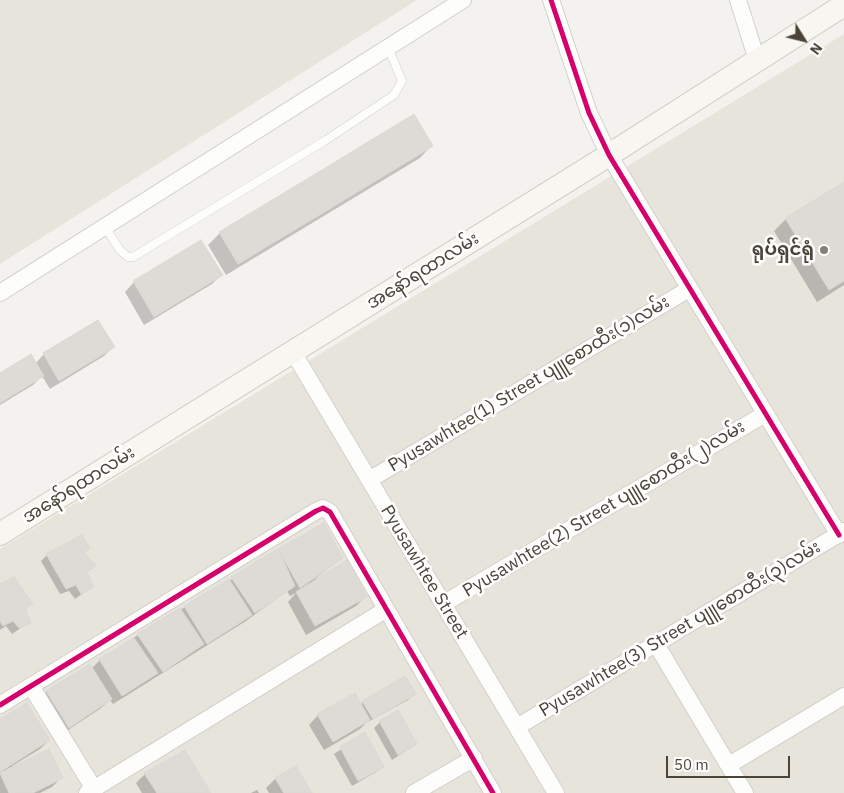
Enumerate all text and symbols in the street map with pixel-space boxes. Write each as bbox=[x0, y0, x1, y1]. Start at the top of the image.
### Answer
north arrow bbox=[779, 15, 829, 65]
text: N bbox=[806, 39, 826, 58]
street label: အနော်ရထာလမ်း bbox=[363, 228, 483, 314]
place label: ရုပ်ရှင်ရုံ bbox=[752, 239, 814, 261]
marker: ရုပ်ရှင်ရုံ bbox=[818, 244, 830, 256]
street label: Pyusawhtee(1) Street ပျူစောထီး(၁)လမ်း bbox=[384, 291, 674, 477]
street label: Pyusawhtee(2) Street ပျူစောထီး(၂)လမ်း bbox=[459, 416, 749, 602]
street label: အနော်ရထာလမ်း bbox=[19, 442, 139, 528]
street label: Pyusawhtee Street bbox=[376, 501, 472, 643]
street label: Pyusawhtee(3) Street ပျူစောထီး(၃)လမ်း bbox=[536, 536, 824, 722]
scale bar bbox=[669, 746, 793, 778]
text: 50 m bbox=[674, 755, 709, 774]

